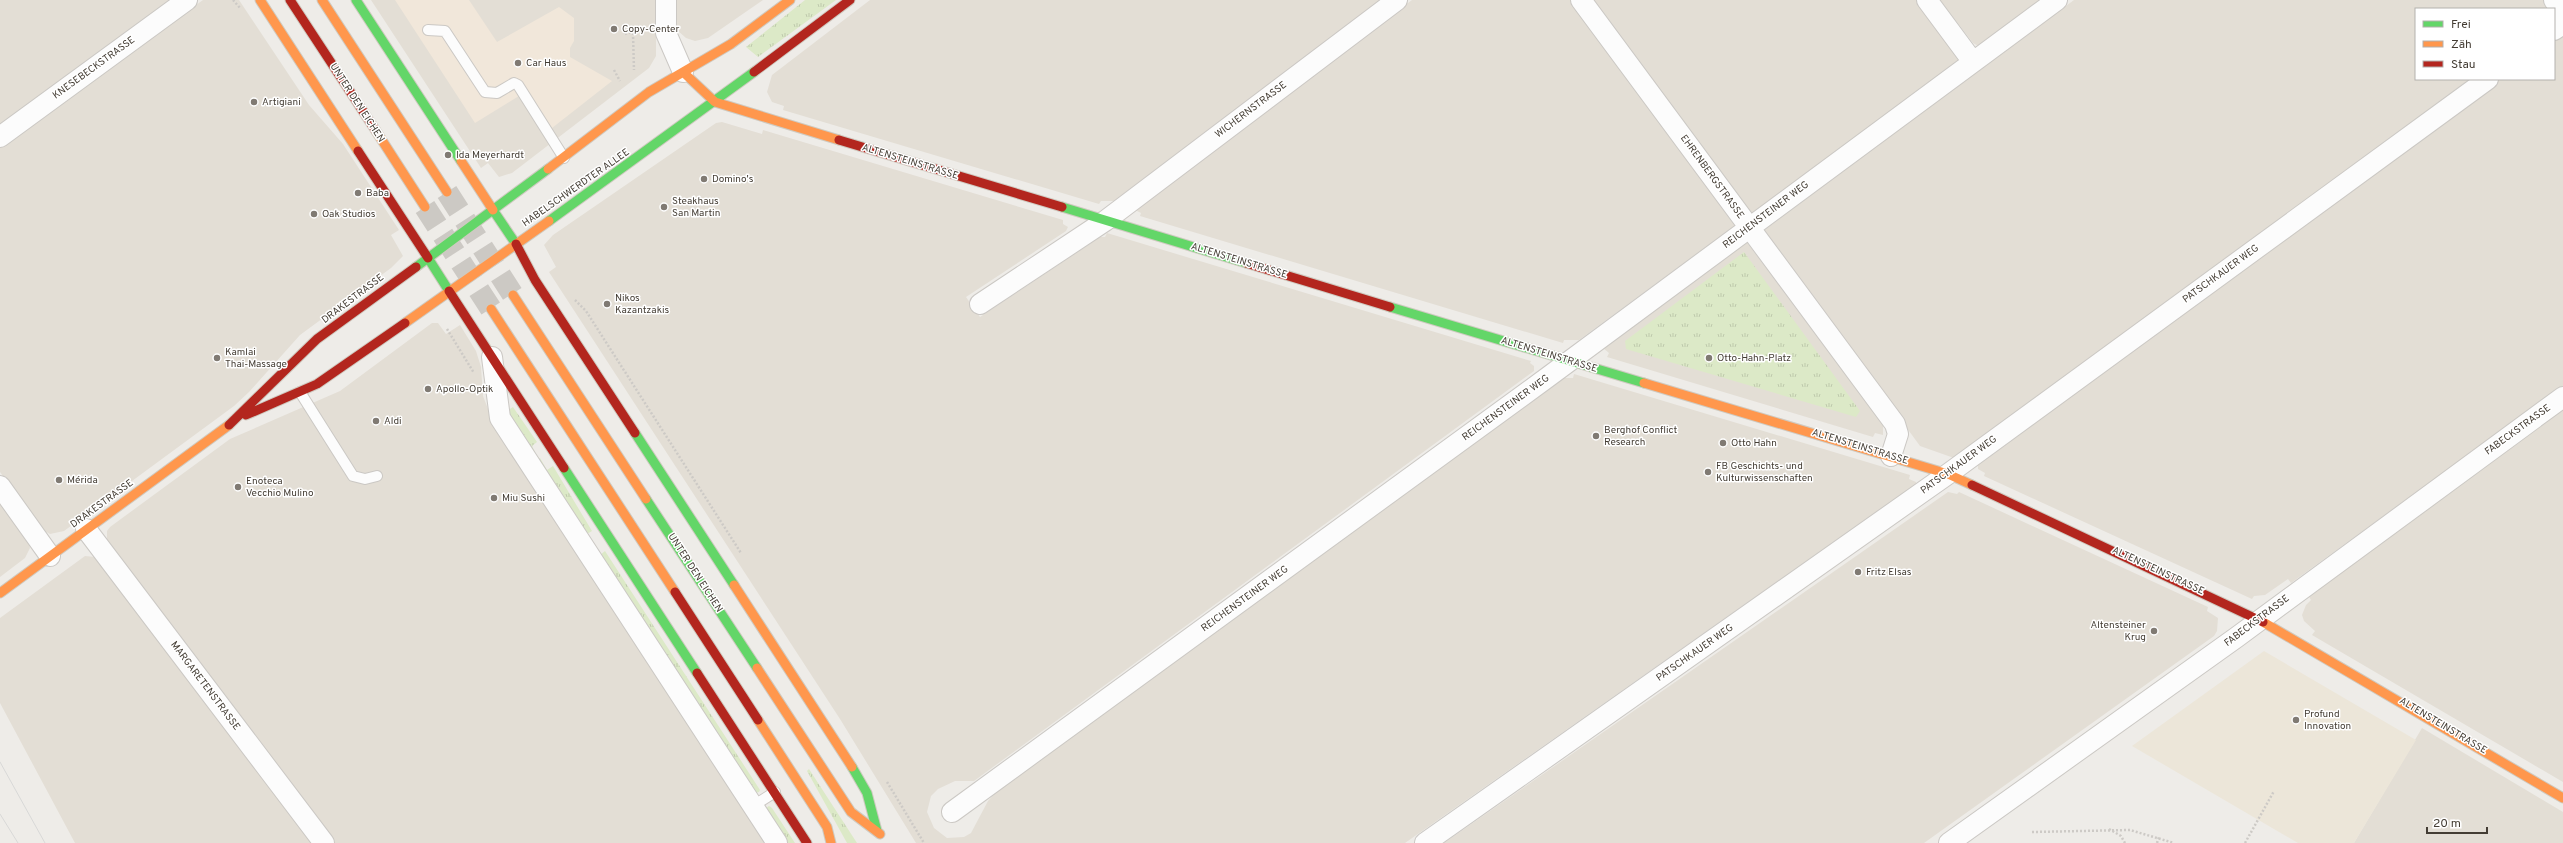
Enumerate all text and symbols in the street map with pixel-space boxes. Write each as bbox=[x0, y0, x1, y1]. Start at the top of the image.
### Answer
legend bbox=[2415, 8, 2555, 80]
text: Frei bbox=[2451, 17, 2471, 33]
place label: Copy-Center bbox=[622, 23, 680, 36]
marker: Copy-Center bbox=[609, 24, 619, 34]
street label: KNESEBECKSTRASSE bbox=[50, 34, 138, 102]
text: Zäh bbox=[2451, 37, 2472, 53]
place label: Car Haus bbox=[526, 57, 567, 70]
text: Stau bbox=[2451, 57, 2476, 73]
marker: Car Haus bbox=[513, 58, 523, 68]
street label: UNTER DEN EICHEN bbox=[327, 61, 387, 145]
street label: WICHERNSTRASSE bbox=[1212, 79, 1290, 141]
place label: Artigiani bbox=[262, 96, 301, 109]
marker: Artigiani bbox=[249, 97, 259, 107]
street label: EHRENBERGSTRASSE bbox=[1677, 132, 1747, 222]
street label: ALTENSTEINSTRASSE bbox=[860, 141, 960, 183]
street label: HABELSCHWERDTER ALLEE bbox=[520, 146, 632, 230]
place label: Ida Meyerhardt bbox=[456, 149, 524, 162]
marker: Ida Meyerhardt bbox=[443, 150, 453, 160]
place label: Domino's bbox=[712, 173, 754, 186]
marker: Domino's bbox=[699, 174, 709, 184]
street label: REICHENSTEINER WEG bbox=[1720, 178, 1812, 252]
place label: Baba bbox=[366, 187, 389, 200]
marker: Baba bbox=[353, 188, 363, 198]
place label: Steakhaus San Martin bbox=[672, 195, 720, 220]
marker: Steakhaus San Martin bbox=[659, 202, 669, 212]
place label: Oak Studios bbox=[322, 208, 376, 221]
marker: Oak Studios bbox=[309, 209, 319, 219]
street label: ALTENSTEINSTRASSE bbox=[1189, 240, 1289, 282]
street label: PATSCHKAUER WEG bbox=[2180, 242, 2262, 306]
street label: DRAKESTRASSE bbox=[319, 271, 387, 327]
place label: Nikos Kazantzakis bbox=[615, 292, 669, 317]
marker: Nikos Kazantzakis bbox=[602, 299, 612, 309]
street label: ALTENSTEINSTRASSE bbox=[1499, 334, 1599, 376]
place label: Kamlai Thai-Massage bbox=[225, 346, 287, 371]
place label: Otto-Hahn-Platz bbox=[1717, 352, 1791, 365]
marker: Kamlai Thai-Massage bbox=[212, 353, 222, 363]
marker: Otto-Hahn-Platz bbox=[1704, 353, 1714, 363]
street label: REICHENSTEINER WEG bbox=[1460, 372, 1552, 444]
place label: Apollo-Optik bbox=[436, 383, 493, 396]
marker: Apollo-Optik bbox=[423, 384, 433, 394]
street label: FABECKSTRASSE bbox=[2483, 402, 2553, 458]
place label: Aldi bbox=[384, 415, 402, 428]
marker: Aldi bbox=[371, 416, 381, 426]
place label: Berghof Conflict Research bbox=[1604, 424, 1677, 449]
street label: ALTENSTEINSTRASSE bbox=[1810, 426, 1910, 468]
marker: Berghof Conflict Research bbox=[1591, 431, 1601, 441]
street label: PATSCHKAUER WEG bbox=[1918, 433, 2000, 497]
place label: Otto Hahn bbox=[1731, 437, 1777, 450]
marker: Otto Hahn bbox=[1718, 438, 1728, 448]
place label: FB Geschichts- und Kulturwissenschaften bbox=[1716, 460, 1813, 485]
marker: FB Geschichts- und Kulturwissenschaften bbox=[1703, 467, 1713, 477]
place label: Mérida bbox=[67, 474, 98, 487]
marker: Mérida bbox=[54, 475, 64, 485]
place label: Enoteca Vecchio Mulino bbox=[246, 475, 314, 500]
street label: DRAKESTRASSE bbox=[68, 477, 136, 531]
marker: Enoteca Vecchio Mulino bbox=[233, 482, 243, 492]
place label: Miu Sushi bbox=[502, 492, 545, 505]
marker: Miu Sushi bbox=[489, 493, 499, 503]
street label: UNTER DEN EICHEN bbox=[665, 531, 725, 615]
street label: ALTENSTEINSTRASSE bbox=[2110, 544, 2206, 598]
street label: REICHENSTEINER WEG bbox=[1199, 563, 1291, 635]
place label: Fritz Elsas bbox=[1866, 566, 1912, 579]
marker: Fritz Elsas bbox=[1853, 567, 1863, 577]
street label: FABECKSTRASSE bbox=[2222, 592, 2292, 650]
place label: Altensteiner Krug bbox=[2090, 619, 2146, 644]
street label: PATSCHKAUER WEG bbox=[1654, 621, 1736, 685]
marker: Altensteiner Krug bbox=[2149, 626, 2159, 636]
street label: MARGARETENSTRASSE bbox=[167, 639, 243, 733]
street label: ALTENSTEINSTRASSE bbox=[2397, 695, 2489, 757]
place label: Profund Innovation bbox=[2304, 708, 2351, 733]
marker: Profund Innovation bbox=[2291, 715, 2301, 725]
scale bar bbox=[2427, 809, 2487, 835]
text: 20 m bbox=[2433, 816, 2461, 832]

